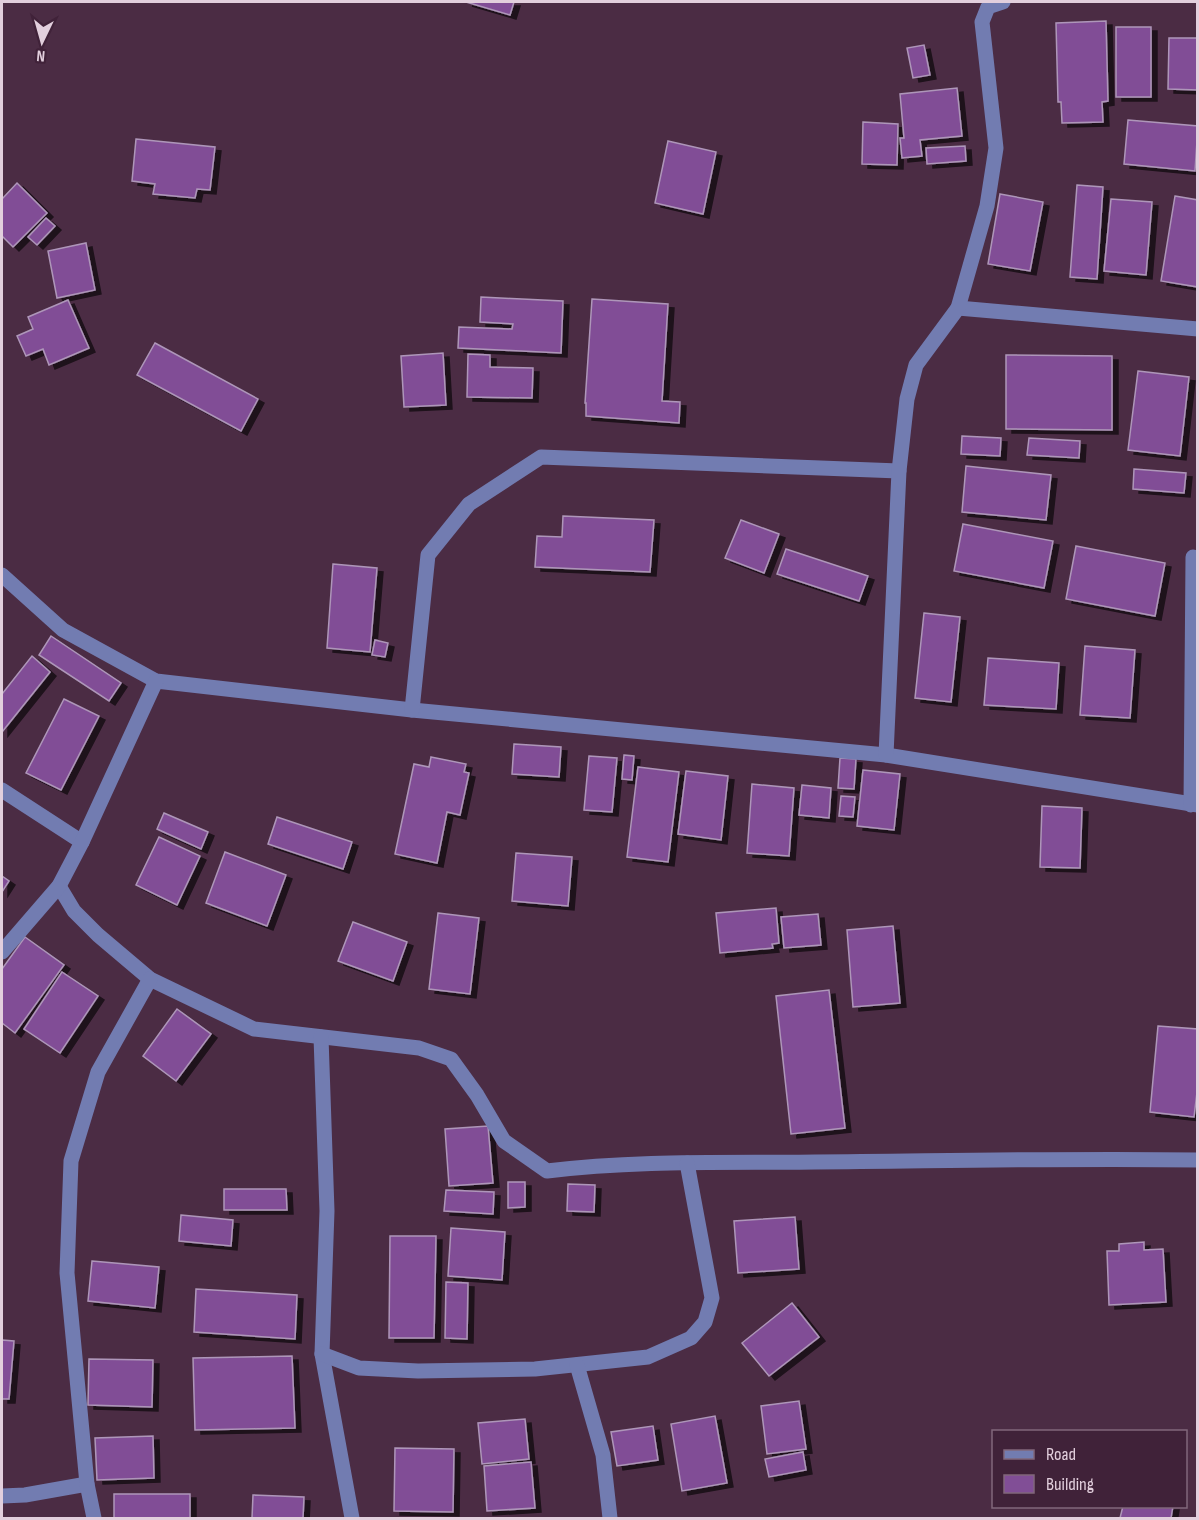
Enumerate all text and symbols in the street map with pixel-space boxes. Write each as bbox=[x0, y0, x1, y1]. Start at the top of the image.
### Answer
north arrow bbox=[12, 12, 72, 72]
text: N bbox=[36, 46, 46, 65]
legend bbox=[992, 1430, 1187, 1508]
text: Road bbox=[1046, 1444, 1076, 1465]
text: Building bbox=[1046, 1474, 1094, 1495]

